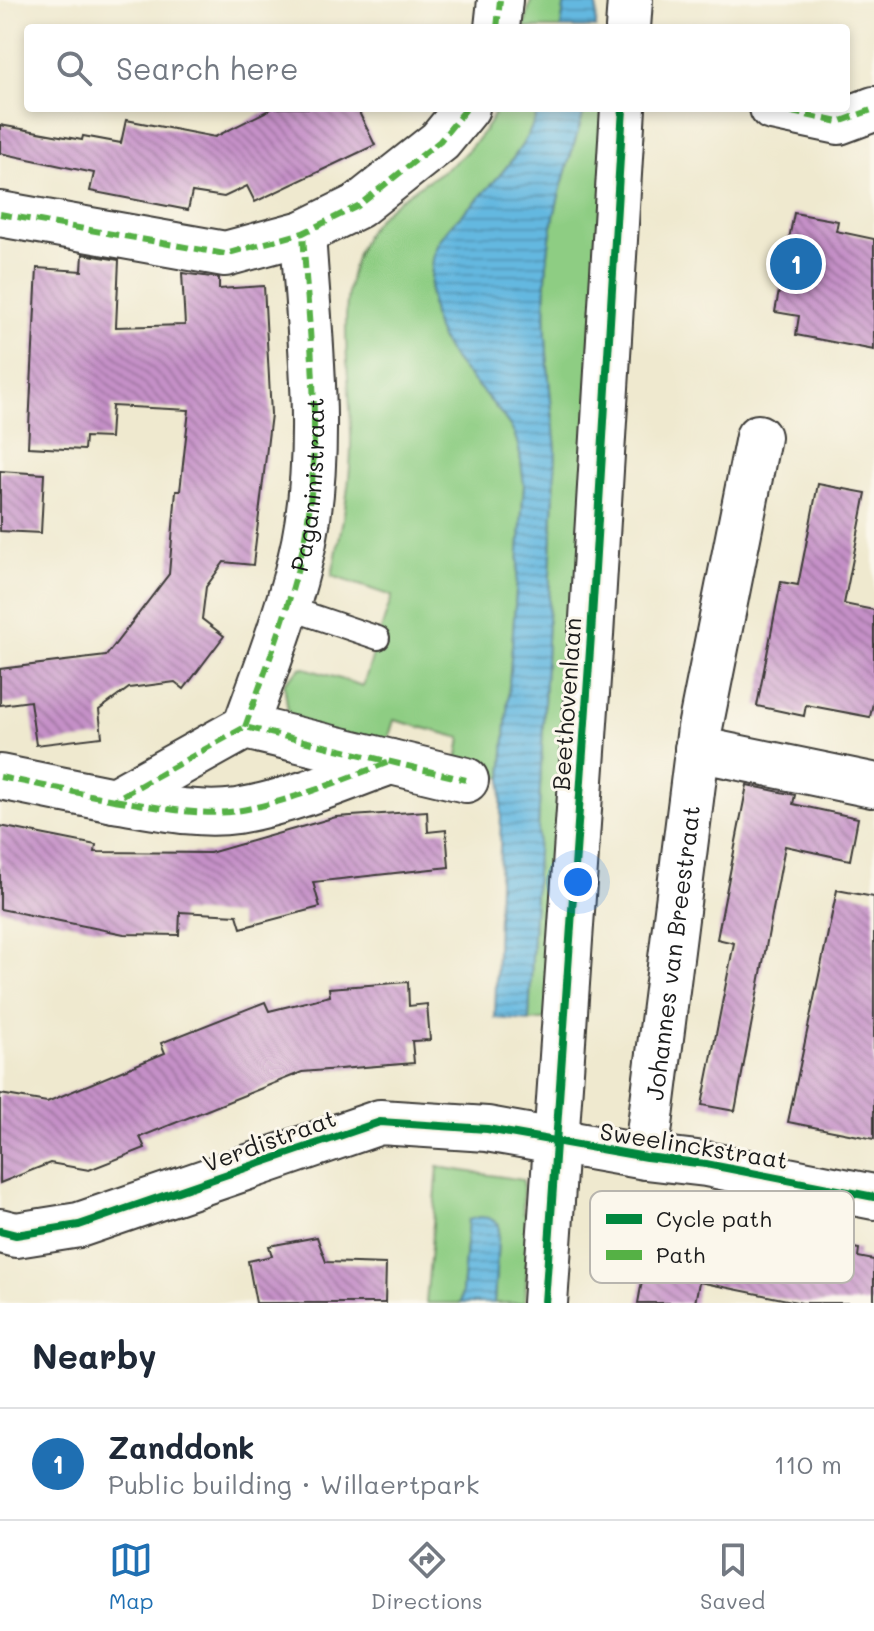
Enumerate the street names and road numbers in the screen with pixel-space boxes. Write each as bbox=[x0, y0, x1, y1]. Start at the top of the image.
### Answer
street label: Paganinistraat bbox=[282, 397, 330, 575]
street label: Beethovenlaan bbox=[545, 617, 587, 791]
street label: Johannes van Breestraat bbox=[638, 803, 706, 1102]
street label: Verdistraat bbox=[198, 1102, 340, 1178]
street label: Sweelinckstraat bbox=[598, 1115, 790, 1175]

